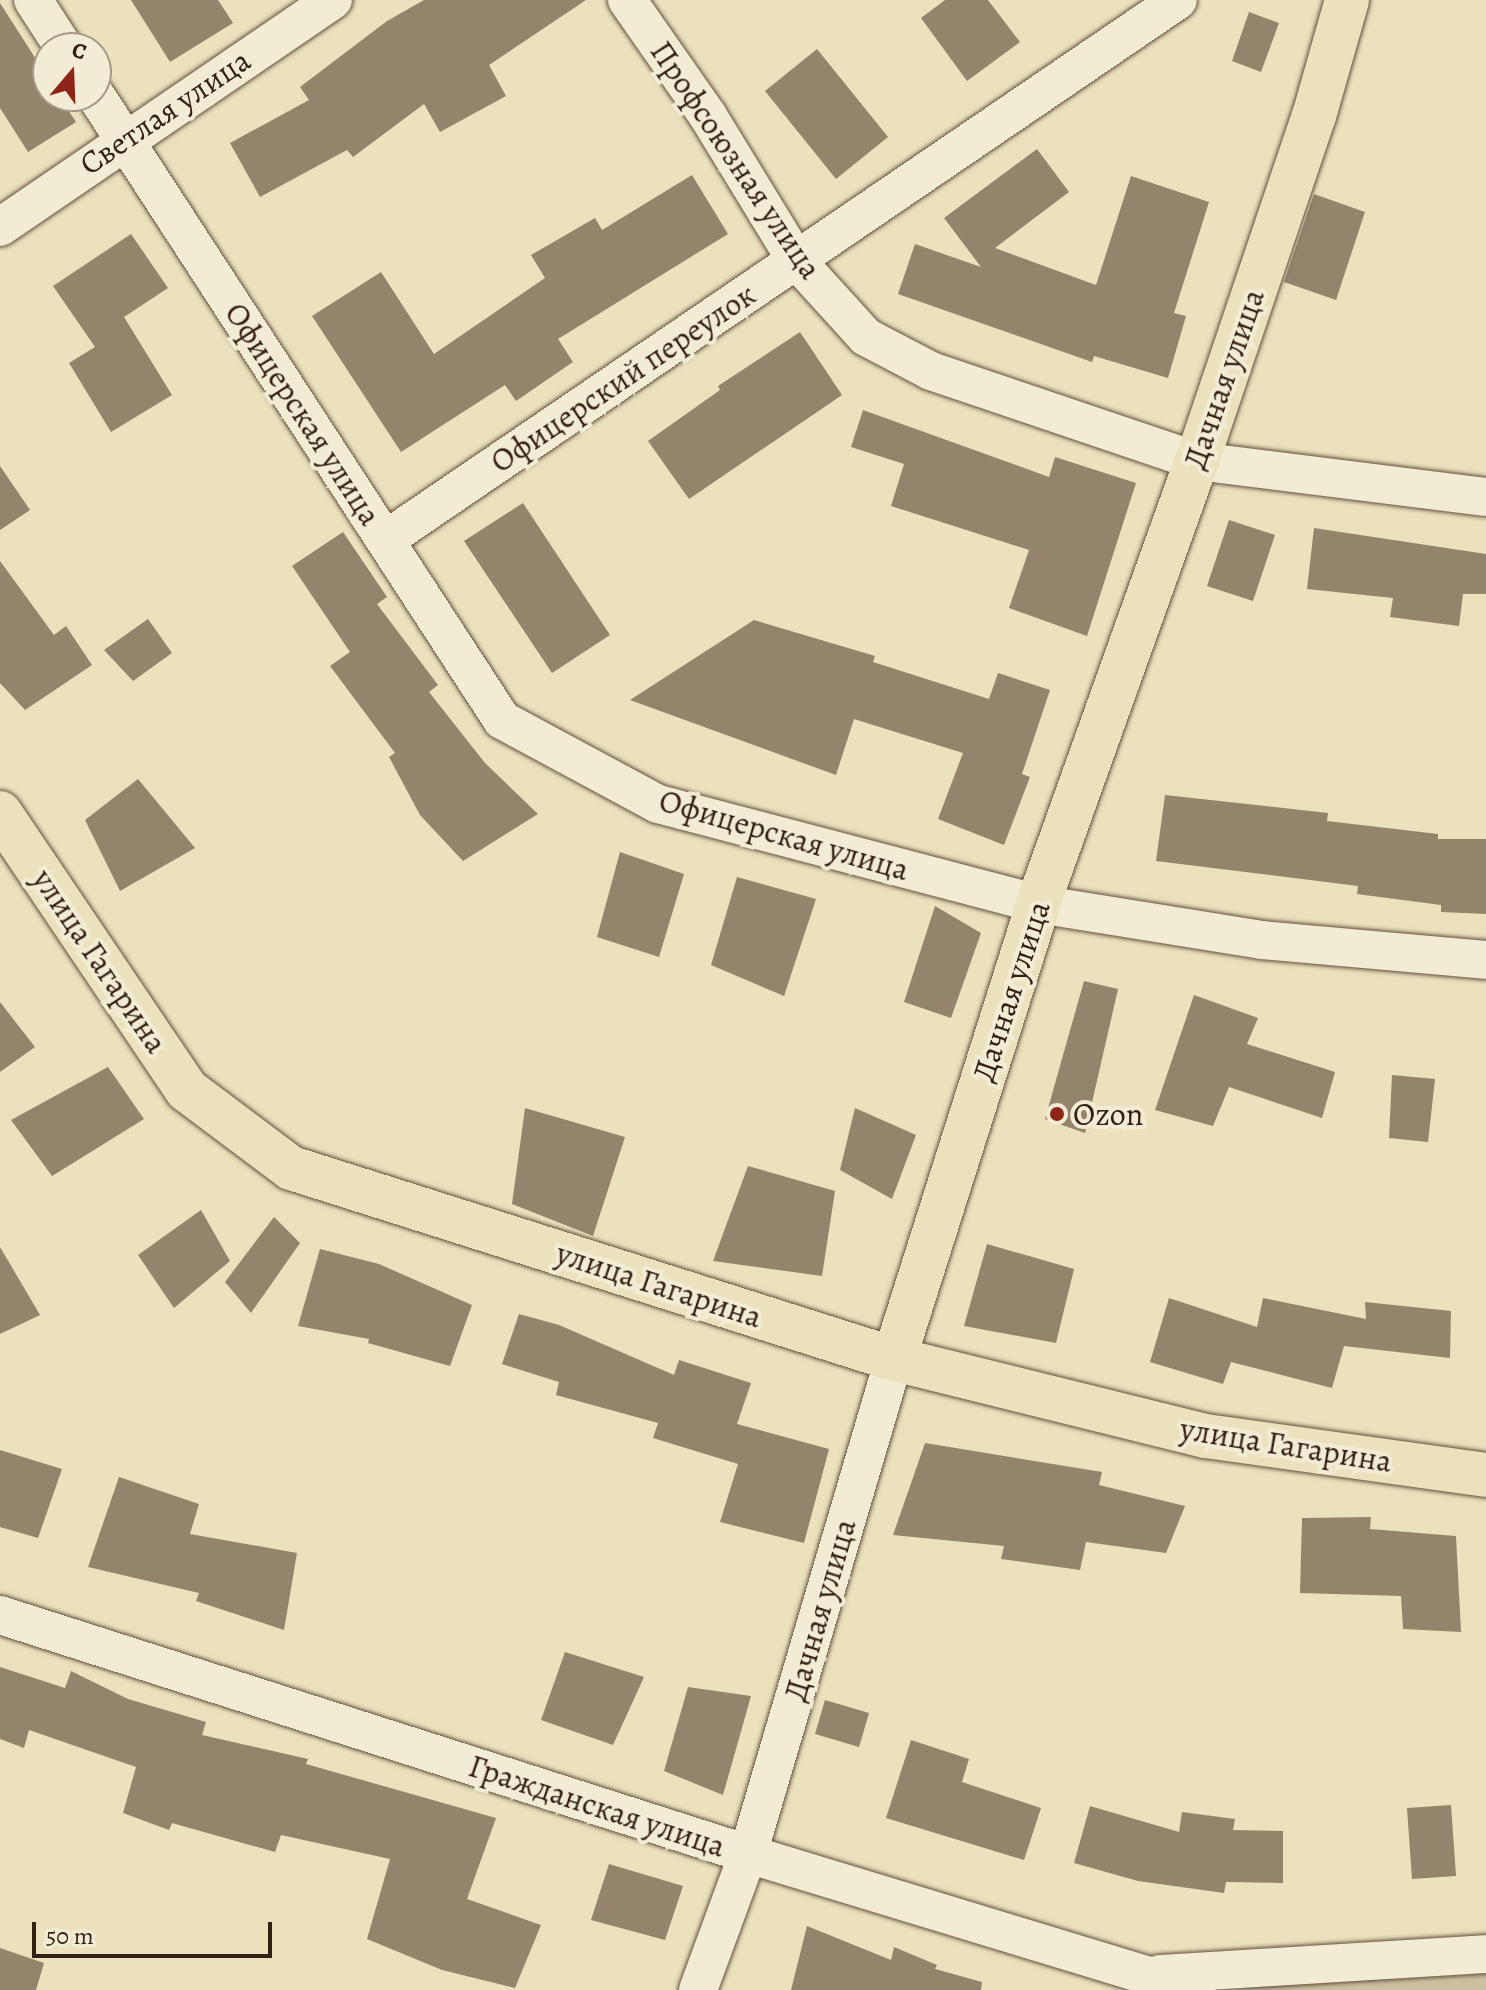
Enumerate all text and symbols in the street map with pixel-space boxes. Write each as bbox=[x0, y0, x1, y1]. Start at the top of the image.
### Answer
north arrow bbox=[32, 32, 112, 112]
street label: Профсоюзная улица bbox=[642, 34, 830, 286]
street label: Светлая улица bbox=[72, 41, 258, 183]
street label: Офицерский переулок bbox=[483, 275, 763, 481]
street label: Дачная улица bbox=[1175, 284, 1273, 474]
street label: Офицерская улица bbox=[217, 296, 389, 532]
street label: Офицерская улица bbox=[655, 781, 913, 889]
street label: улица Гагарина bbox=[24, 862, 176, 1060]
street label: Дачная улица bbox=[964, 896, 1058, 1086]
place label: Ozon bbox=[1073, 1095, 1143, 1133]
marker: Ozon bbox=[1048, 1105, 1066, 1123]
street label: улица Гагарина bbox=[551, 1234, 767, 1336]
street label: улица Гагарина bbox=[1177, 1409, 1395, 1481]
street label: Дачная улица bbox=[776, 1515, 864, 1705]
street label: Гражданская улица bbox=[464, 1746, 730, 1866]
scale bar bbox=[36, 1906, 276, 1956]
text: 50 m bbox=[46, 1920, 94, 1952]

